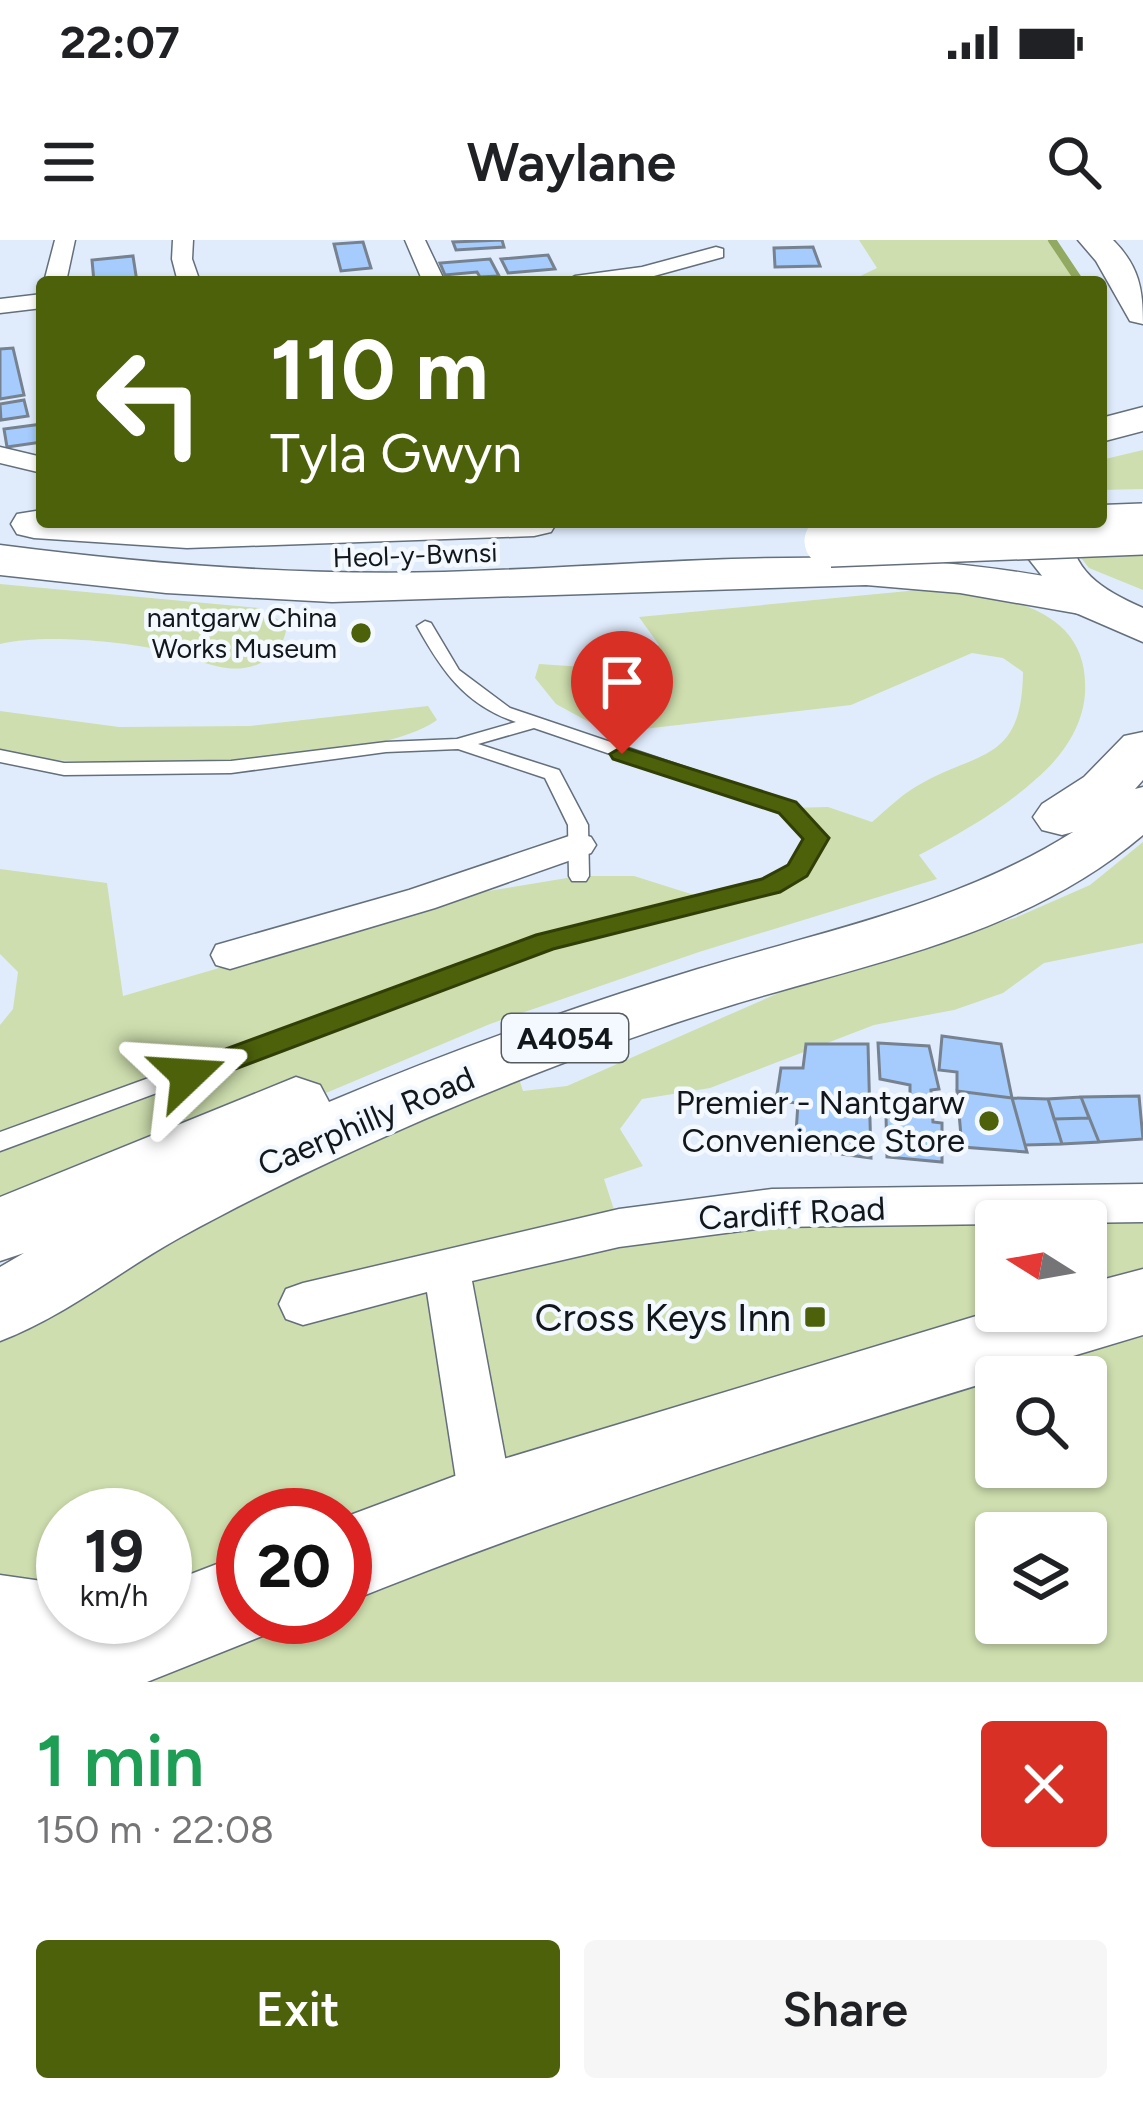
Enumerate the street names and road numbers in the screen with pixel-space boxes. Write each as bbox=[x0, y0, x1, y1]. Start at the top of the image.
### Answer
street label: Heol-y-Bwnsi bbox=[332, 536, 498, 574]
road number: A4054 bbox=[502, 1014, 628, 1062]
street label: Caerphilly Road bbox=[252, 1058, 480, 1184]
street label: Cardiff Road bbox=[697, 1189, 887, 1237]

